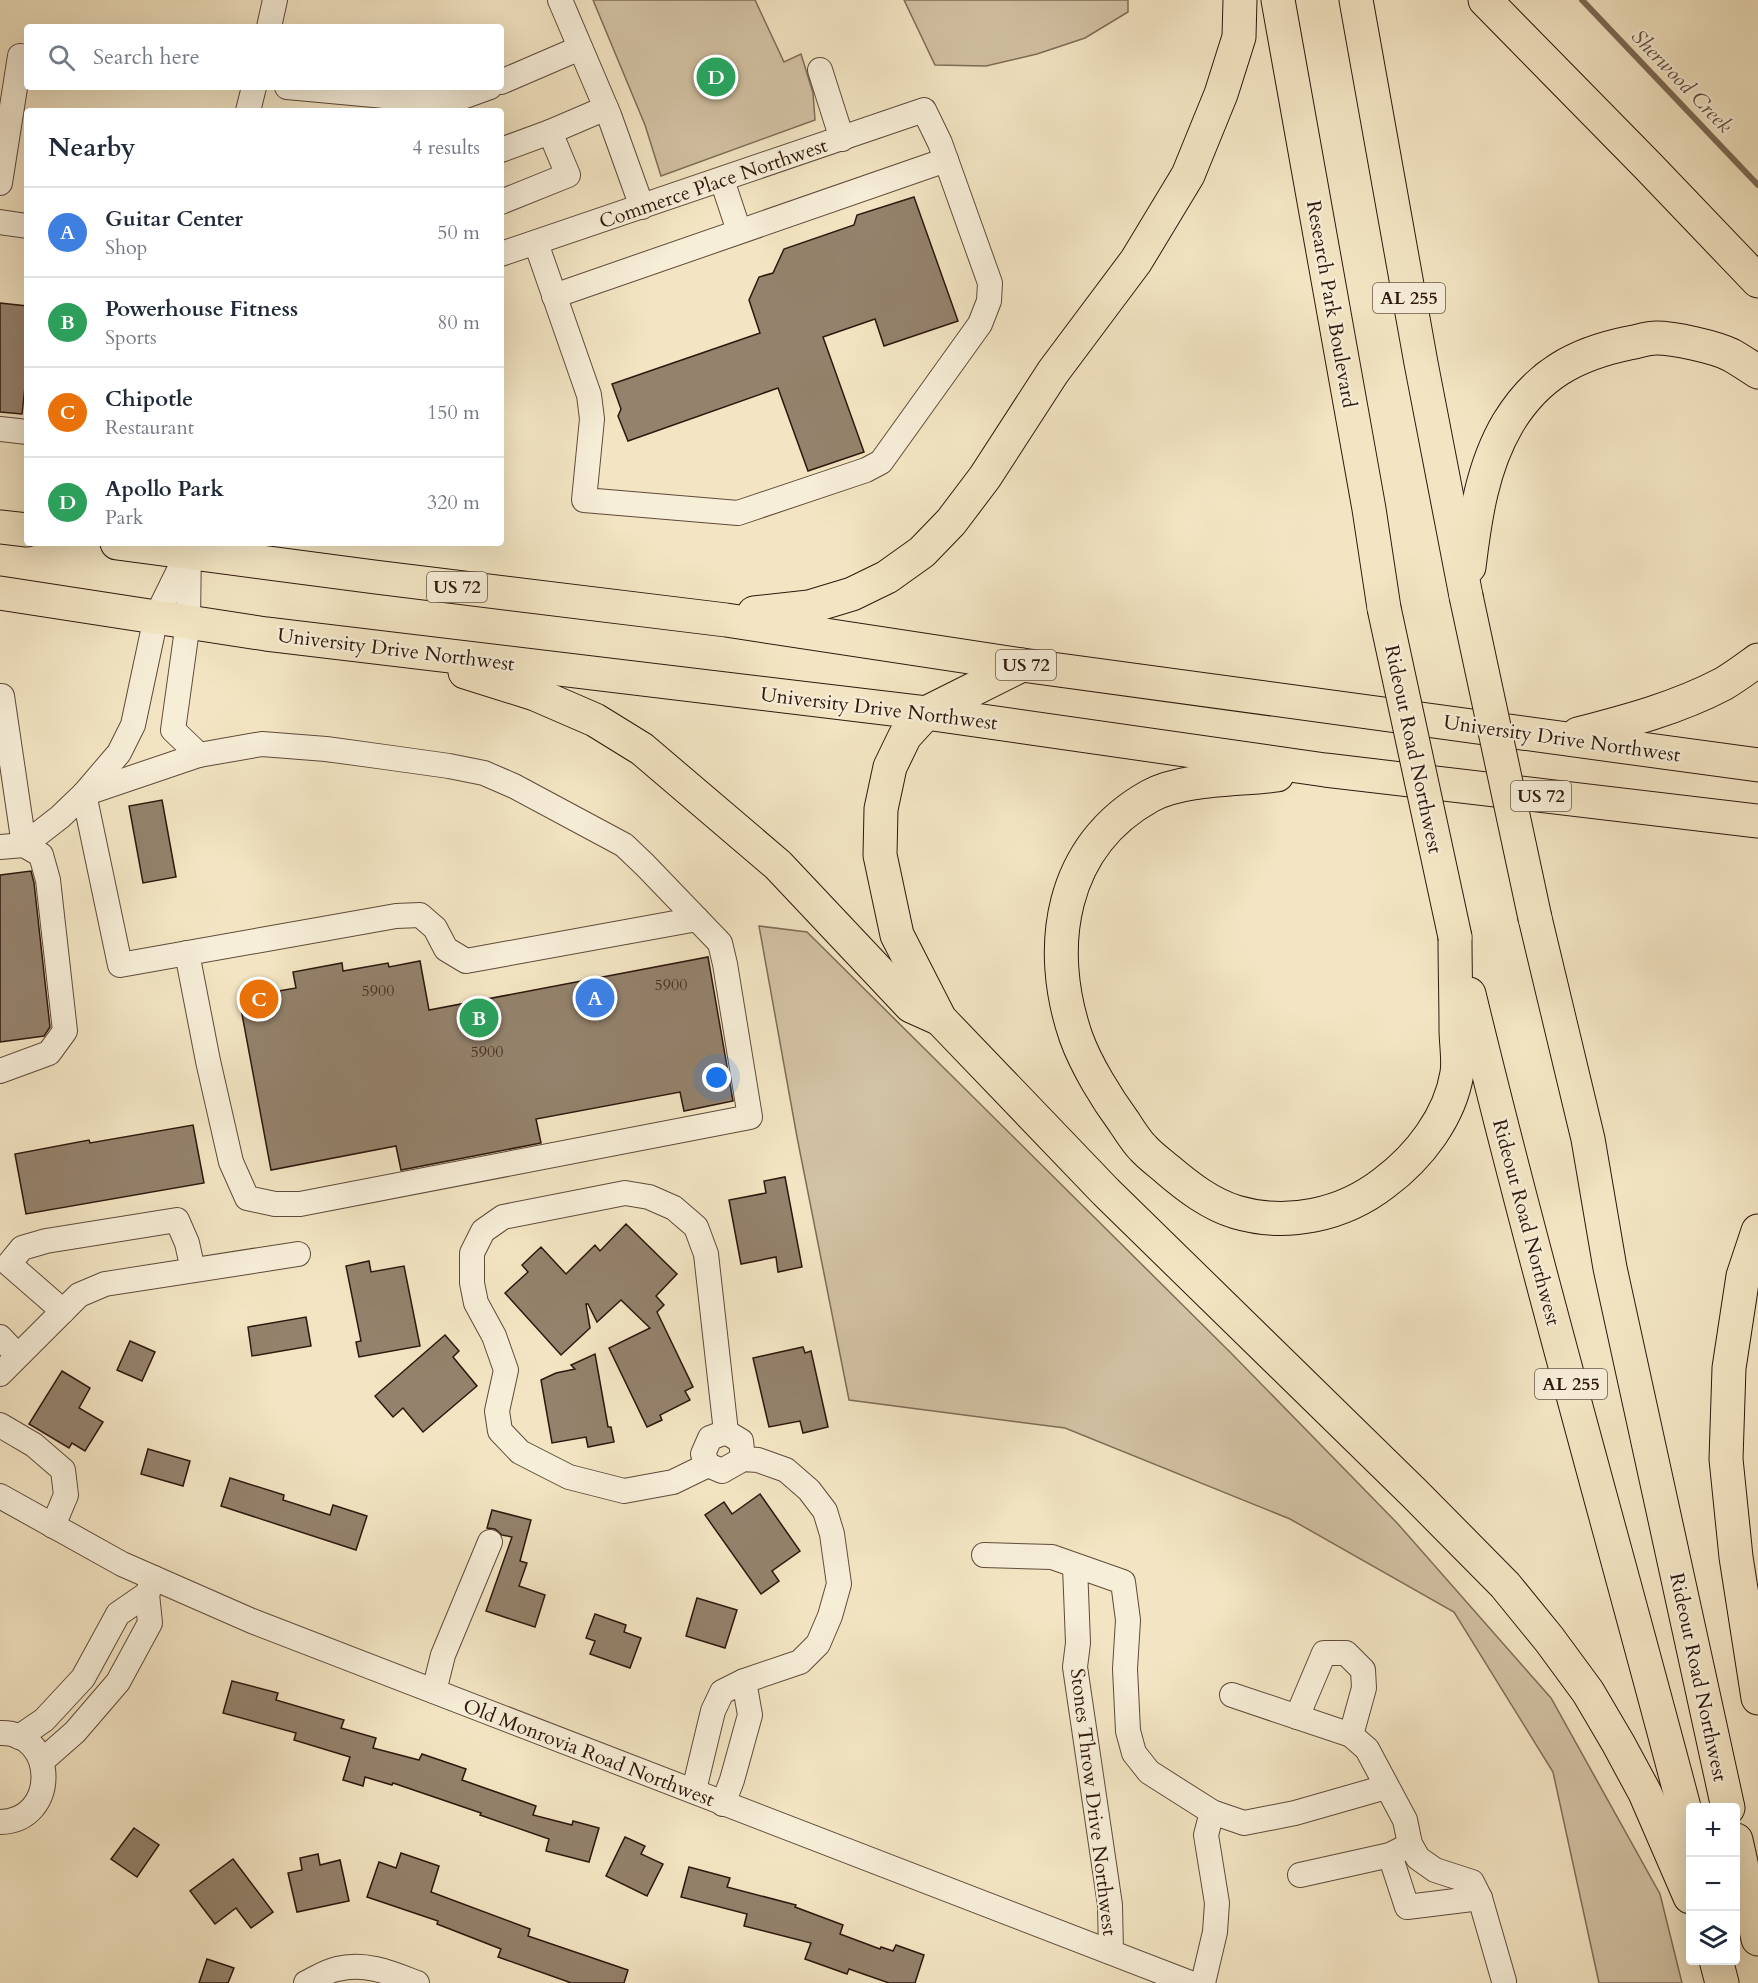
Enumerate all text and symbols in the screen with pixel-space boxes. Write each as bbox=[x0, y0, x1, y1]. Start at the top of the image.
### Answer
water label: Sherwood Creek bbox=[1624, 23, 1739, 140]
search box bbox=[24, 24, 504, 90]
icon: search bbox=[45, 41, 78, 74]
text: Search here bbox=[93, 42, 200, 72]
pin: D bbox=[696, 54, 736, 100]
text: Nearby bbox=[48, 130, 136, 165]
street label: Commerce Place Northwest bbox=[595, 131, 831, 235]
text: 4 results bbox=[412, 134, 480, 161]
street label: Research Park Boulevard bbox=[1300, 198, 1363, 410]
text: Guitar Center bbox=[105, 204, 243, 234]
text: A bbox=[60, 219, 75, 246]
text: 50 m bbox=[437, 219, 480, 246]
text: Shop bbox=[105, 234, 147, 261]
road number: AL 255 bbox=[1373, 283, 1445, 313]
text: Powerhouse Fitness bbox=[105, 294, 298, 324]
text: B bbox=[60, 309, 75, 336]
text: 80 m bbox=[437, 309, 480, 336]
text: Sports bbox=[105, 324, 157, 351]
text: Chipotle bbox=[105, 384, 193, 414]
text: C bbox=[60, 399, 75, 426]
text: 150 m bbox=[427, 399, 480, 426]
text: Restaurant bbox=[105, 414, 194, 441]
text: Apollo Park bbox=[105, 474, 224, 504]
text: D bbox=[59, 489, 76, 516]
text: 320 m bbox=[427, 489, 480, 516]
text: Park bbox=[105, 504, 143, 531]
road number: US 72 bbox=[427, 572, 487, 602]
street label: University Drive Northwest bbox=[276, 622, 517, 678]
street label: Rideout Road Northwest bbox=[1378, 642, 1449, 857]
road number: US 72 bbox=[996, 650, 1056, 680]
street label: University Drive Northwest bbox=[759, 681, 1000, 737]
street label: University Drive Northwest bbox=[1442, 709, 1683, 769]
road number: US 72 bbox=[1511, 781, 1571, 811]
house number: 5900 bbox=[655, 974, 687, 996]
pin: C bbox=[240, 976, 278, 1022]
pin: A bbox=[576, 976, 614, 1020]
house number: 5900 bbox=[362, 980, 394, 1002]
pin: B bbox=[460, 996, 498, 1040]
house number: 5900 bbox=[471, 1041, 503, 1063]
your location bbox=[702, 1063, 731, 1092]
street label: Rideout Road Northwest bbox=[1486, 1116, 1567, 1329]
road number: AL 255 bbox=[1535, 1369, 1607, 1399]
street label: Rideout Road Northwest bbox=[1663, 1570, 1734, 1785]
street label: Stones Throw Drive Northwest bbox=[1064, 1667, 1123, 1938]
street label: Old Monrovia Road Northwest bbox=[459, 1692, 719, 1813]
map controls bbox=[1686, 1803, 1740, 1965]
button: + bbox=[1686, 1803, 1740, 1857]
button: − bbox=[1686, 1857, 1740, 1911]
button: layers bbox=[1686, 1911, 1740, 1965]

